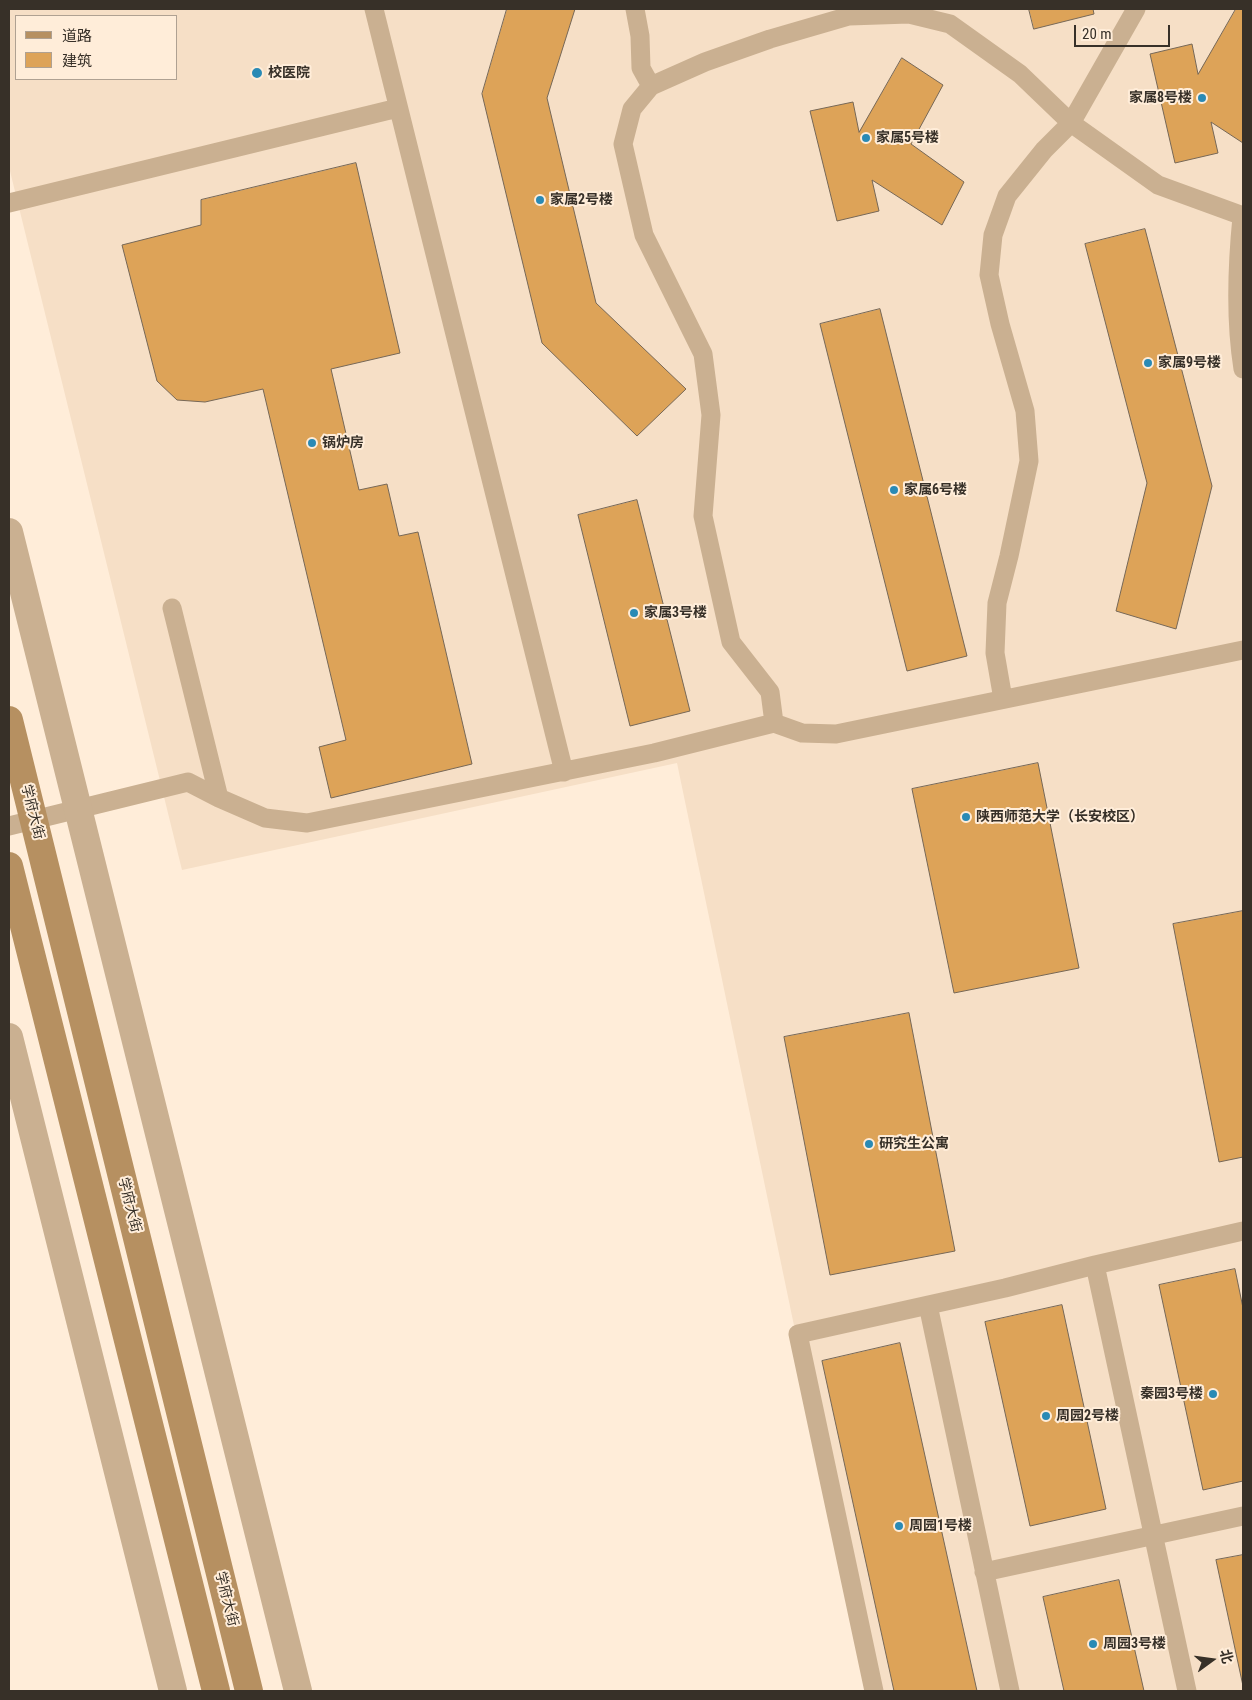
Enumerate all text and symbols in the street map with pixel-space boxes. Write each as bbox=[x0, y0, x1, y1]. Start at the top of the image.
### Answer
legend bbox=[15, 15, 178, 80]
scale bar bbox=[1077, 15, 1173, 47]
text: 20 m bbox=[1082, 25, 1112, 43]
text: 道路 bbox=[62, 27, 92, 45]
text: 建筑 bbox=[62, 52, 92, 70]
place label: 校医院 bbox=[268, 65, 310, 81]
marker: 校医院 bbox=[250, 66, 264, 80]
place label: 家属8号楼 bbox=[1129, 90, 1192, 106]
marker: 家属8号楼 bbox=[1196, 92, 1208, 104]
place label: 家属5号楼 bbox=[876, 130, 939, 146]
marker: 家属5号楼 bbox=[860, 132, 872, 144]
place label: 家属2号楼 bbox=[550, 192, 613, 208]
marker: 家属2号楼 bbox=[534, 194, 546, 206]
place label: 家属9号楼 bbox=[1158, 355, 1221, 371]
marker: 家属9号楼 bbox=[1142, 357, 1154, 369]
place label: 锅炉房 bbox=[322, 435, 364, 451]
marker: 锅炉房 bbox=[306, 437, 318, 449]
place label: 家属6号楼 bbox=[904, 482, 967, 498]
marker: 家属6号楼 bbox=[888, 484, 900, 496]
place label: 家属3号楼 bbox=[644, 605, 707, 621]
marker: 家属3号楼 bbox=[628, 607, 640, 619]
street label: 学府大街 bbox=[17, 783, 47, 841]
place label: 陕西师范大学（长安校区） bbox=[976, 809, 1144, 825]
marker: 陕西师范大学（长安校区） bbox=[960, 811, 972, 823]
place label: 研究生公寓 bbox=[879, 1136, 949, 1152]
marker: 研究生公寓 bbox=[863, 1138, 875, 1150]
street label: 学府大街 bbox=[114, 1176, 144, 1234]
place label: 秦园3号楼 bbox=[1140, 1386, 1203, 1402]
marker: 秦园3号楼 bbox=[1207, 1388, 1219, 1400]
place label: 周园2号楼 bbox=[1056, 1408, 1119, 1424]
marker: 周园2号楼 bbox=[1040, 1410, 1052, 1422]
place label: 周园1号楼 bbox=[909, 1518, 972, 1534]
marker: 周园1号楼 bbox=[893, 1520, 905, 1532]
street label: 学府大街 bbox=[211, 1570, 241, 1628]
north arrow bbox=[1187, 1635, 1237, 1685]
place label: 周园3号楼 bbox=[1103, 1636, 1166, 1652]
marker: 周园3号楼 bbox=[1087, 1638, 1099, 1650]
text: 北 bbox=[1217, 1648, 1236, 1665]

